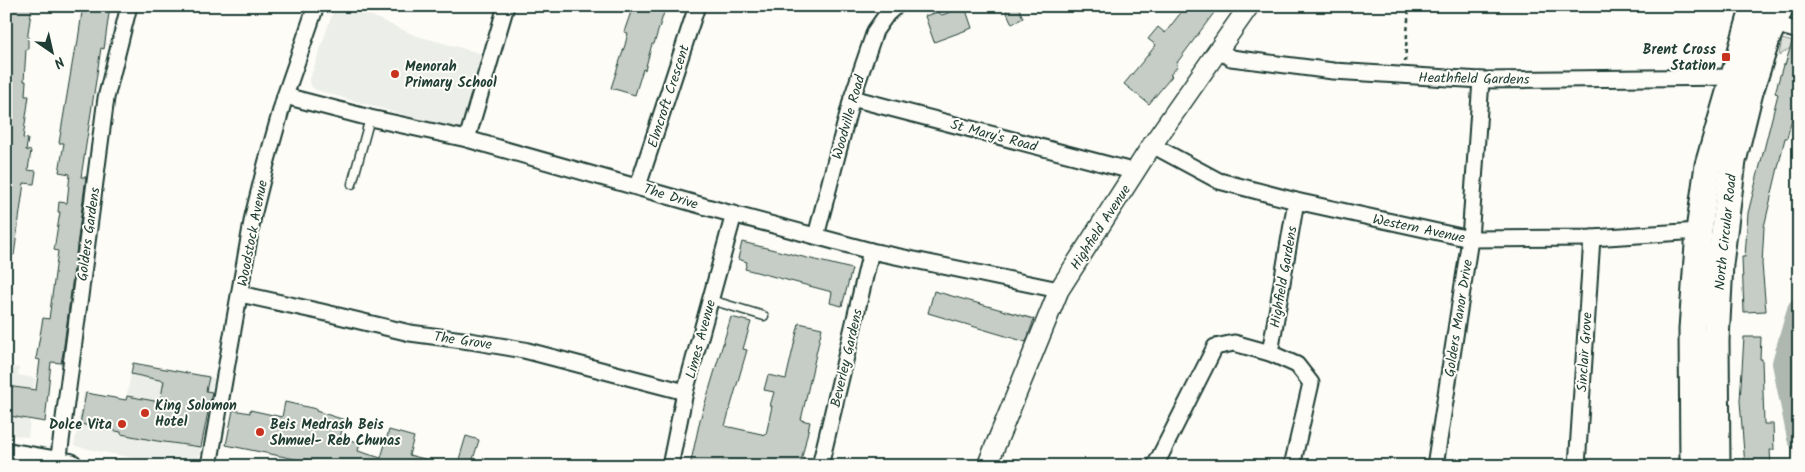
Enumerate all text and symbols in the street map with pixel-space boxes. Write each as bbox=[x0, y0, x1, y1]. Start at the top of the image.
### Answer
north arrow bbox=[28, 28, 78, 78]
place label: Brent Cross Station bbox=[1643, 39, 1716, 77]
street label: Elmcroft Crescent bbox=[642, 41, 696, 151]
text: N bbox=[49, 50, 69, 74]
marker: Brent Cross Station bbox=[1720, 51, 1732, 63]
place label: Menorah Primary School bbox=[405, 56, 497, 94]
street label: Heathfield Gardens bbox=[1418, 67, 1530, 91]
marker: Menorah Primary School bbox=[389, 68, 401, 80]
street label: Woodville Road bbox=[826, 72, 872, 162]
street label: St Mary's Road bbox=[948, 114, 1041, 158]
street label: North Circular Road bbox=[1709, 172, 1743, 291]
street label: Woodstock Avenue bbox=[232, 177, 274, 288]
street label: The Drive bbox=[641, 178, 701, 216]
street label: Highfield Avenue bbox=[1065, 180, 1137, 275]
street label: Golders Gardens bbox=[72, 186, 106, 282]
street label: Western Avenue bbox=[1371, 208, 1468, 250]
street label: Highfield Gardens bbox=[1264, 224, 1304, 330]
street label: Golders Manor Drive bbox=[1439, 257, 1479, 378]
street label: Limes Avenue bbox=[680, 297, 722, 381]
street label: Beverley Gardens bbox=[825, 307, 869, 410]
street label: Sinclair Grove bbox=[1571, 311, 1599, 393]
street label: The Grove bbox=[432, 326, 494, 356]
place label: King Solomon Hotel bbox=[155, 395, 237, 433]
marker: King Solomon Hotel bbox=[139, 407, 151, 419]
place label: Dolce Vita bbox=[49, 414, 112, 436]
place label: Beis Medrash Beis Shmuel- Reb Chunas bbox=[270, 414, 401, 452]
marker: Dolce Vita bbox=[116, 418, 128, 430]
marker: Beis Medrash Beis Shmuel- Reb Chunas bbox=[254, 426, 266, 438]

